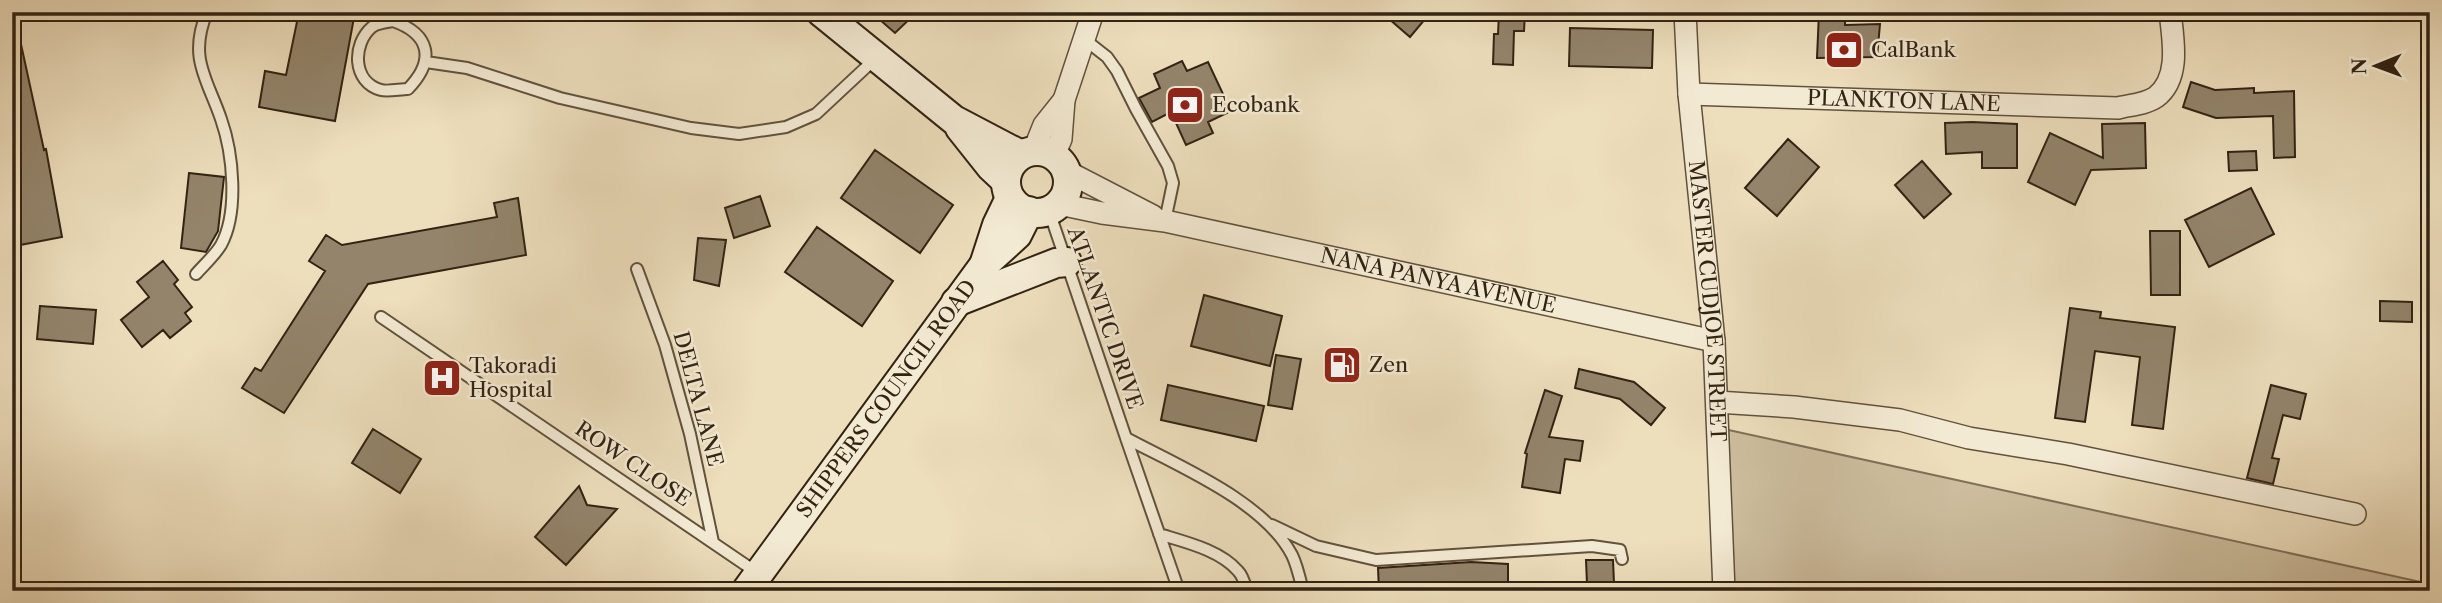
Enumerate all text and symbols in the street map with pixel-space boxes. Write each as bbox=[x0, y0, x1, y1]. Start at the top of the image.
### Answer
bank icon: CalBank bbox=[1823, 29, 1865, 71]
north arrow bbox=[2340, 32, 2410, 102]
place label: CalBank bbox=[1871, 37, 1956, 62]
text: N bbox=[2348, 58, 2371, 75]
bank icon: Ecobank bbox=[1164, 84, 1206, 126]
street label: PLANKTON LANE bbox=[1807, 85, 2001, 116]
place label: Ecobank bbox=[1212, 92, 1300, 117]
street label: MASTER CUDJOE STREET bbox=[1684, 159, 1731, 442]
street label: ATLANTIC DRIVE bbox=[1062, 222, 1148, 412]
street label: NANA PANYA AVENUE bbox=[1318, 242, 1558, 318]
street label: SHIPPERS COUNCIL ROAD bbox=[791, 275, 981, 522]
street label: DELTA LANE bbox=[668, 329, 729, 469]
fuel station icon: Zen bbox=[1321, 344, 1363, 386]
place label: Zen bbox=[1369, 352, 1408, 377]
place label: Takoradi Hospital bbox=[469, 353, 557, 402]
hospital icon: Takoradi Hospital bbox=[421, 357, 463, 399]
street label: ROW CLOSE bbox=[571, 416, 696, 511]

